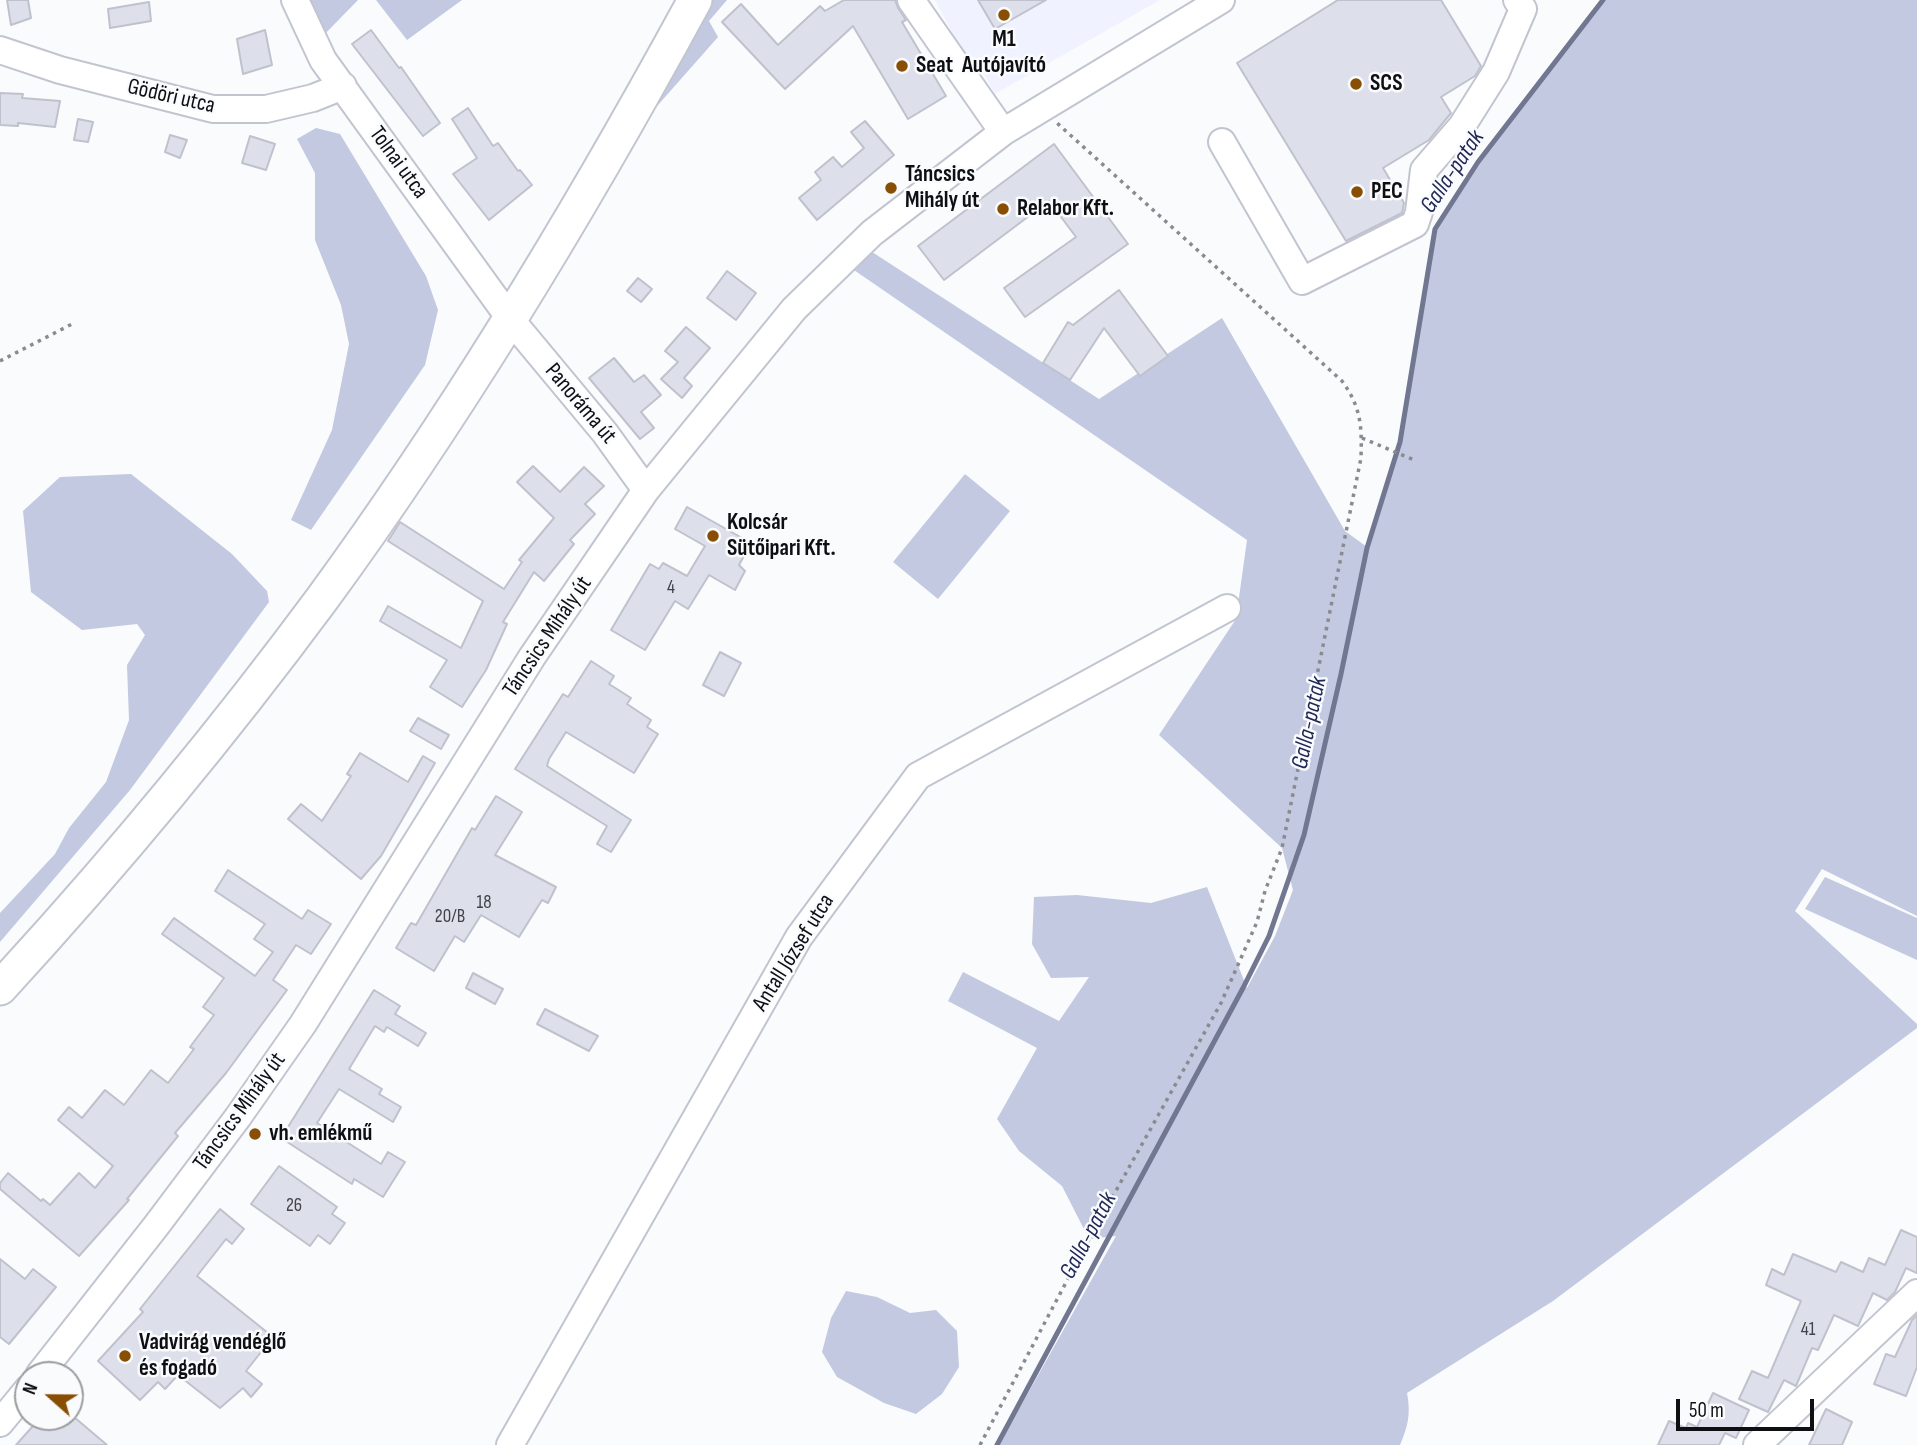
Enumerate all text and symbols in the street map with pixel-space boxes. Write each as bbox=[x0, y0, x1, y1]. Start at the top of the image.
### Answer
marker: M1 Autójavító bbox=[996, 7, 1012, 23]
place label: M1 Autójavító bbox=[962, 26, 1046, 80]
place label: Seat bbox=[916, 52, 953, 80]
marker: Seat bbox=[894, 58, 910, 74]
place label: SCS bbox=[1370, 70, 1402, 98]
street label: Gödöri utca bbox=[125, 74, 217, 120]
marker: SCS bbox=[1348, 76, 1364, 92]
street label: Tolnai utca bbox=[363, 122, 433, 204]
water label: Galla-patak bbox=[1415, 125, 1491, 219]
place label: Táncsics Mihály út bbox=[905, 161, 979, 215]
place label: PEC bbox=[1371, 178, 1403, 206]
marker: Táncsics Mihály út bbox=[883, 180, 899, 196]
marker: PEC bbox=[1349, 184, 1365, 200]
place label: Relabor Kft. bbox=[1017, 195, 1114, 223]
marker: Relabor Kft. bbox=[995, 201, 1011, 217]
street label: Panoráma út bbox=[538, 358, 622, 450]
place label: Kolcsár Sütőipari Kft. bbox=[727, 509, 836, 563]
marker: Kolcsár Sütőipari Kft. bbox=[705, 528, 721, 544]
street label: Táncsics Mihály út bbox=[498, 571, 598, 703]
house number: 4 bbox=[667, 577, 675, 599]
water label: Galla-patak bbox=[1286, 674, 1334, 772]
street label: Antall József utca bbox=[747, 889, 841, 1017]
house number: 18 bbox=[477, 892, 491, 914]
house number: 20/B bbox=[435, 906, 465, 928]
street label: Táncsics Mihály út bbox=[188, 1047, 292, 1177]
place label: vh. emlékmű bbox=[269, 1120, 372, 1148]
marker: vh. emlékmű bbox=[247, 1126, 263, 1142]
water label: Galla-patak bbox=[1054, 1188, 1124, 1284]
house number: 26 bbox=[286, 1195, 302, 1217]
house number: 41 bbox=[1801, 1319, 1815, 1341]
place label: Vadvirág vendéglő és fogadó bbox=[139, 1329, 286, 1383]
marker: Vadvirág vendéglő és fogadó bbox=[117, 1348, 133, 1364]
north arrow bbox=[14, 1361, 84, 1431]
text: N bbox=[18, 1380, 43, 1398]
scale bar bbox=[1679, 1386, 1817, 1430]
text: 50 m bbox=[1689, 1398, 1724, 1423]

